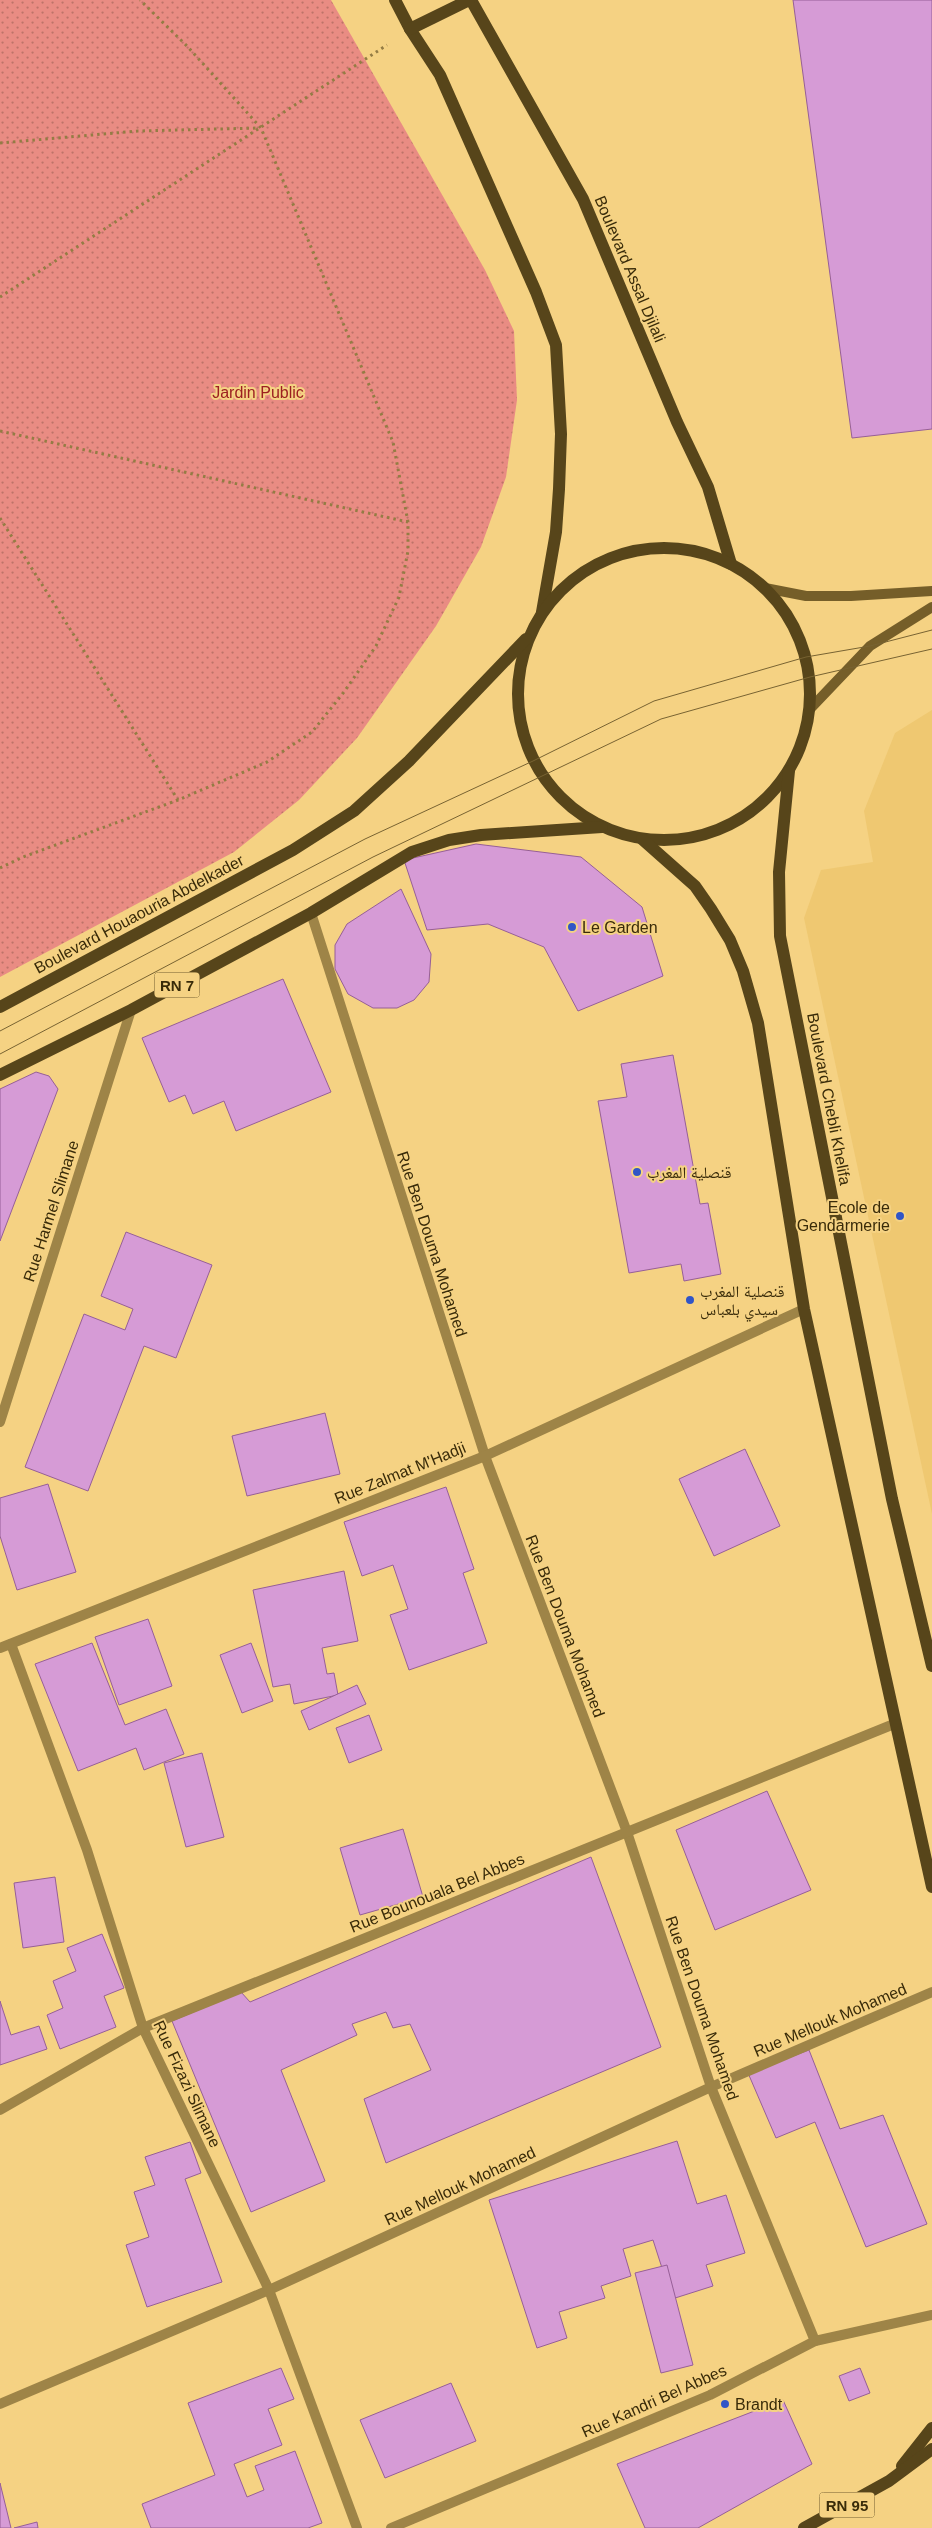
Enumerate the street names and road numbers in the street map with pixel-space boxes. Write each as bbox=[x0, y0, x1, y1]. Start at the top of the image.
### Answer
street label: Boulevard Assal Djilali bbox=[591, 193, 669, 345]
street label: Boulevard Houaouria Abdelkader bbox=[31, 851, 247, 977]
road number: RN 7 bbox=[154, 972, 200, 998]
street label: Boulevard Chebli Khelifa bbox=[804, 1011, 854, 1187]
street label: Rue Harmel Slimane bbox=[20, 1138, 82, 1284]
street label: Rue Ben Douma Mohamed bbox=[394, 1149, 470, 1339]
street label: Rue Zalmat M'Hadji bbox=[332, 1439, 468, 1507]
street label: Rue Ben Douma Mohamed bbox=[522, 1532, 608, 1720]
street label: Rue Bounouala Bel Abbes bbox=[347, 1850, 527, 1936]
street label: Rue Ben Douma Mohamed bbox=[662, 1914, 742, 2102]
street label: Rue Mellouk Mohamed bbox=[751, 1980, 909, 2060]
street label: Rue Fizazi Slimane bbox=[150, 2018, 224, 2150]
street label: Rue Mellouk Mohamed bbox=[382, 2144, 538, 2228]
street label: Rue Kandri Bel Abbes bbox=[579, 2361, 729, 2441]
road number: RN 95 bbox=[820, 2492, 874, 2518]

